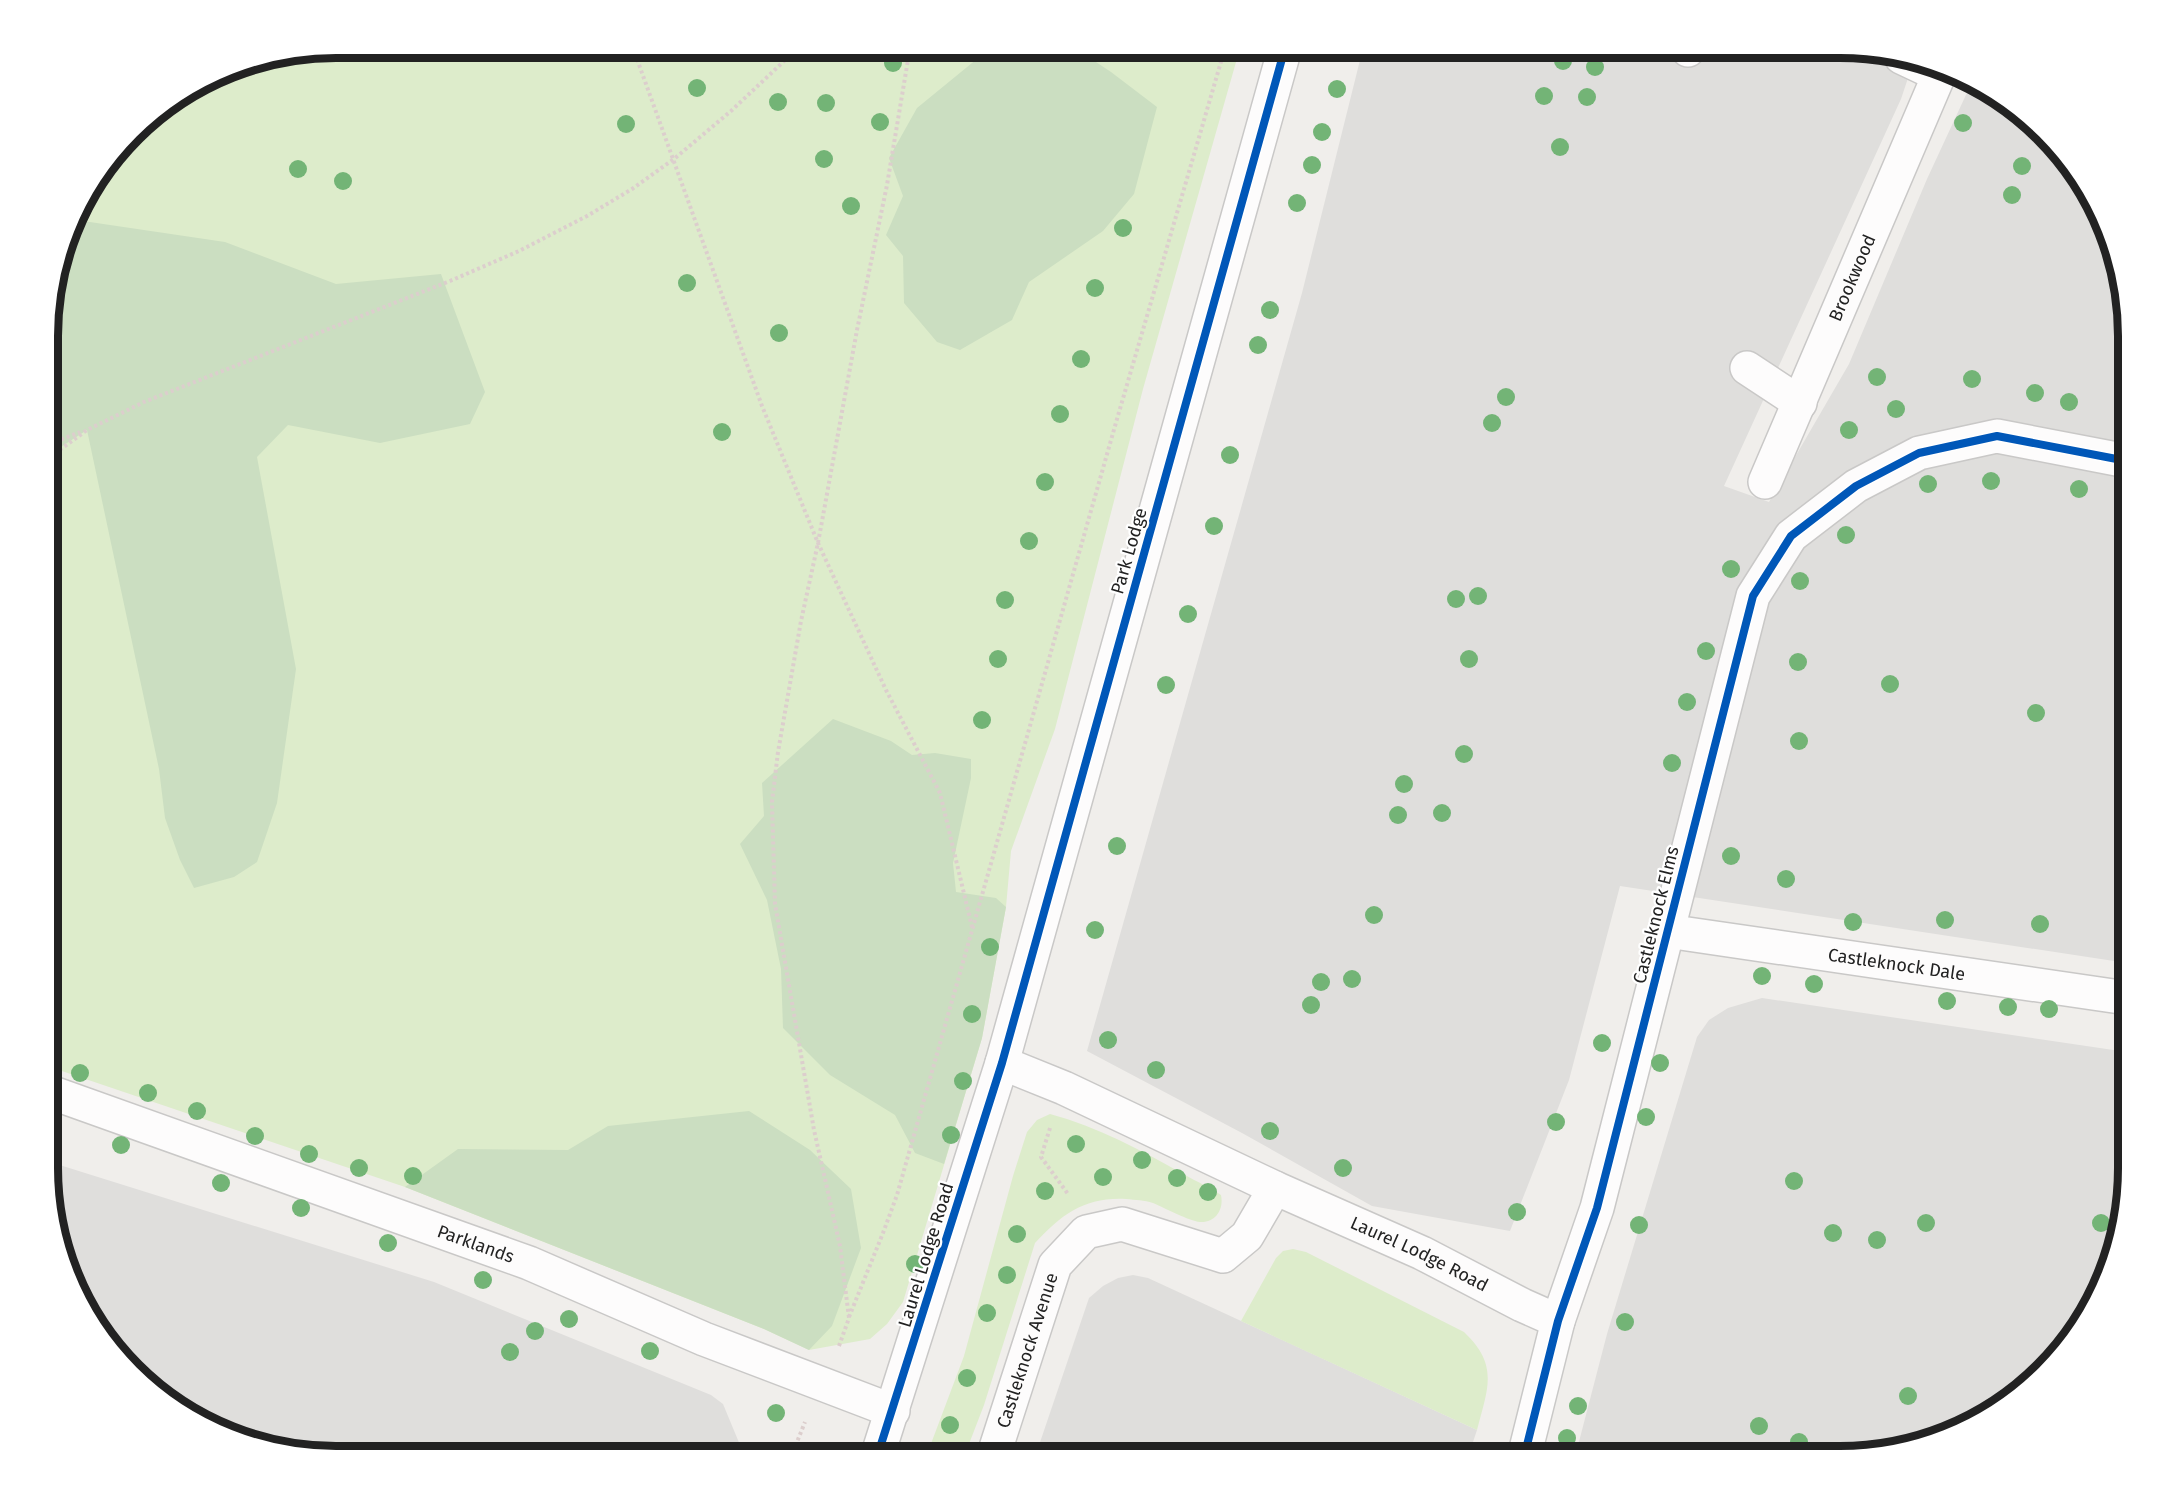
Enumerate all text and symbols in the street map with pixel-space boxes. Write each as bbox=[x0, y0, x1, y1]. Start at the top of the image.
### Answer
street label: Brookwood bbox=[1824, 231, 1881, 325]
street label: Park Lodge bbox=[1106, 505, 1152, 597]
street label: Castleknock Elms bbox=[1628, 844, 1684, 986]
street label: Castleknock Dale bbox=[1827, 944, 1967, 985]
street label: Laurel Lodge Road bbox=[894, 1180, 958, 1330]
street label: Laurel Lodge Road bbox=[1347, 1212, 1492, 1296]
street label: Parklands bbox=[434, 1220, 517, 1268]
street label: Castleknock Avenue bbox=[992, 1270, 1063, 1431]

